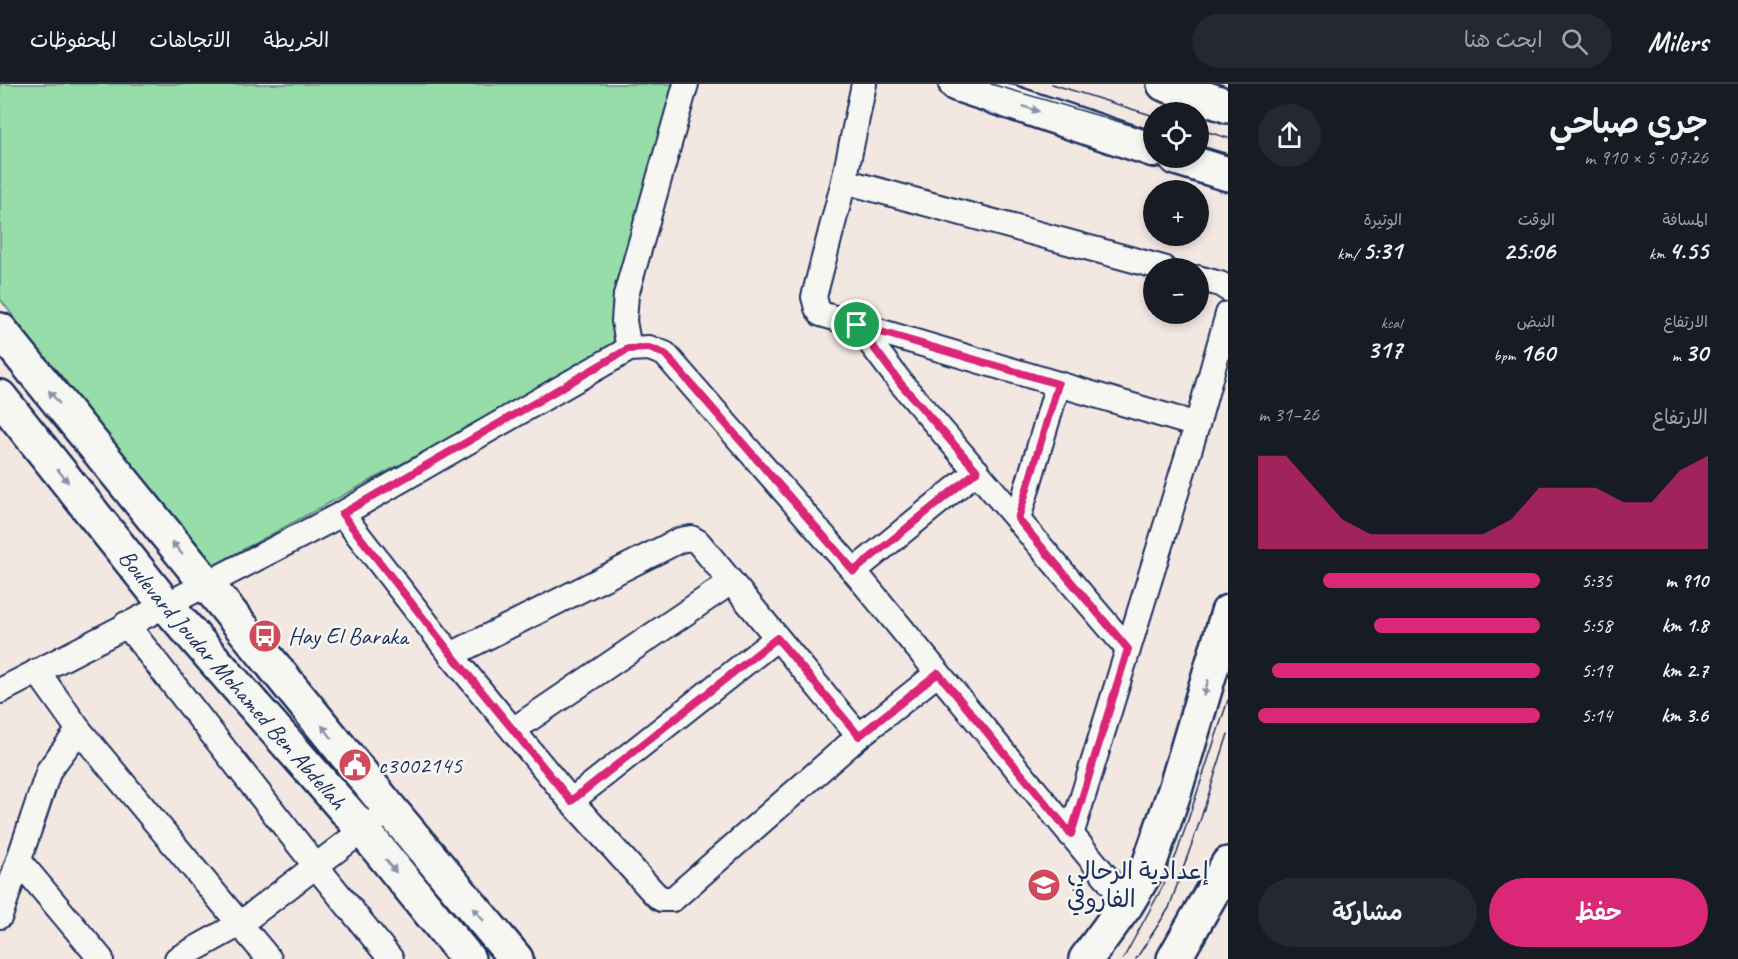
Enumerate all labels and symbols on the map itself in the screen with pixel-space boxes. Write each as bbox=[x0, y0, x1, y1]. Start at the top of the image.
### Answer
one-way arrow bbox=[1022, 105, 1040, 115]
pin bbox=[831, 299, 882, 350]
one-way arrow bbox=[49, 389, 61, 404]
one-way arrow bbox=[56, 468, 68, 483]
one-way arrow bbox=[171, 540, 184, 556]
street label: Boulevard Joudar Mohamed Ben Abdellah bbox=[112, 543, 354, 816]
bus stop icon: Hay El Baraka bbox=[247, 618, 283, 654]
place label: Hay El Baraka bbox=[288, 621, 410, 651]
one-way arrow bbox=[1201, 679, 1210, 697]
one-way arrow bbox=[321, 724, 334, 739]
public building icon: c3002145 bbox=[337, 747, 373, 783]
place label: c3002145 bbox=[378, 750, 463, 780]
place label: إعدادية الرحالي الفاروقي bbox=[1067, 856, 1209, 916]
one-way arrow bbox=[384, 858, 397, 873]
school or university icon: إعدادية الرحالي الفاروقي bbox=[1026, 867, 1062, 903]
one-way arrow bbox=[472, 907, 485, 922]

